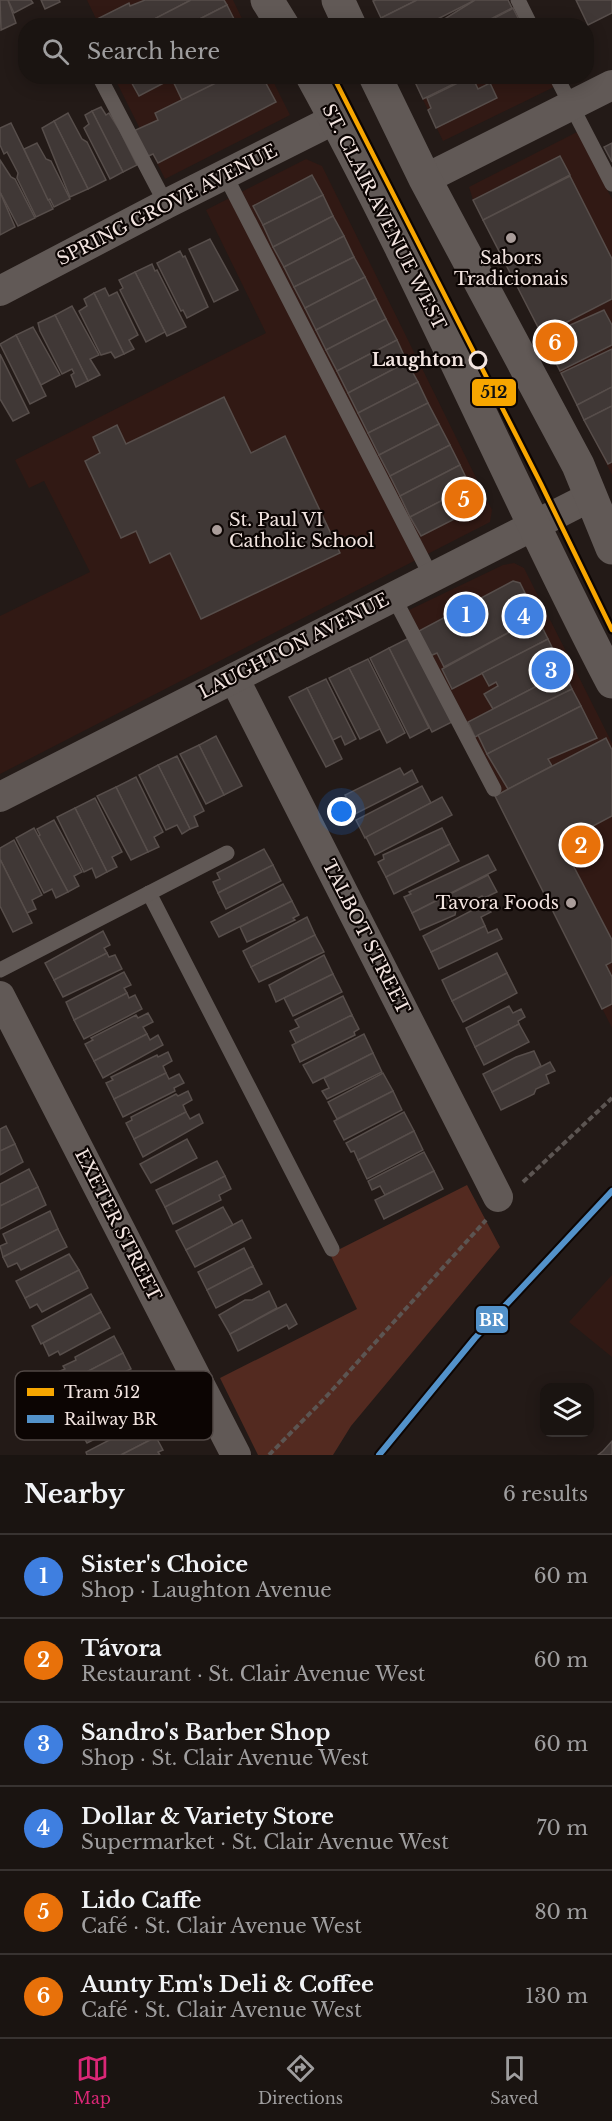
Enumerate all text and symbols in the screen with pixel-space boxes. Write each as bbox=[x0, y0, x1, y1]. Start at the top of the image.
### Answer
search box bbox=[18, 18, 594, 84]
icon: search bbox=[39, 35, 72, 68]
text: Search here bbox=[87, 38, 220, 65]
street label: ST. CLAIR AVENUE WEST bbox=[317, 100, 451, 334]
street label: SPRING GROVE AVENUE bbox=[53, 140, 281, 270]
marker: Sabors Tradicionais bbox=[504, 231, 518, 245]
place label: Sabors Tradicionais bbox=[454, 247, 568, 290]
pin: 6 bbox=[536, 320, 574, 364]
place label: Laughton bbox=[372, 349, 464, 371]
marker: Laughton bbox=[469, 351, 487, 369]
line badge: 512 bbox=[471, 378, 517, 407]
text: 512 bbox=[481, 382, 507, 402]
pin: 5 bbox=[444, 476, 484, 522]
place label: St. Paul VI Catholic School bbox=[229, 509, 374, 552]
marker: St. Paul VI Catholic School bbox=[210, 523, 224, 537]
street label: LAUGHTON AVENUE bbox=[195, 588, 393, 704]
pin: 1 bbox=[446, 592, 486, 636]
pin: 4 bbox=[504, 594, 544, 638]
pin: 3 bbox=[532, 648, 570, 692]
your location bbox=[327, 797, 356, 826]
pin: 2 bbox=[562, 822, 600, 868]
street label: TALBOT STREET bbox=[317, 856, 415, 1018]
place label: Tavora Foods bbox=[436, 892, 559, 914]
marker: Tavora Foods bbox=[564, 896, 578, 910]
street label: EXETER STREET bbox=[70, 1145, 166, 1305]
line badge: BR bbox=[475, 1305, 509, 1334]
text: BR bbox=[479, 1310, 506, 1330]
legend bbox=[15, 1371, 213, 1440]
text: Tram 512 bbox=[64, 1382, 140, 1402]
map controls bbox=[540, 1383, 594, 1437]
button: layers bbox=[540, 1383, 594, 1437]
text: Railway BR bbox=[64, 1409, 159, 1429]
text: Nearby bbox=[24, 1478, 125, 1510]
text: 6 results bbox=[503, 1482, 588, 1506]
text: Sister's Choice bbox=[81, 1551, 248, 1578]
text: 1 bbox=[39, 1564, 48, 1588]
text: 60 m bbox=[534, 1564, 588, 1588]
text: Shop · Laughton Avenue bbox=[81, 1578, 332, 1602]
text: Távora bbox=[81, 1635, 162, 1662]
text: 2 bbox=[37, 1648, 50, 1672]
text: 60 m bbox=[534, 1648, 588, 1672]
text: Restaurant · St. Clair Avenue West bbox=[81, 1662, 425, 1686]
text: Sandro's Barber Shop bbox=[81, 1719, 330, 1746]
text: 3 bbox=[37, 1732, 50, 1756]
text: 60 m bbox=[534, 1732, 588, 1756]
text: Shop · St. Clair Avenue West bbox=[81, 1746, 368, 1770]
text: Dollar & Variety Store bbox=[81, 1803, 334, 1830]
text: 4 bbox=[37, 1816, 50, 1840]
text: 70 m bbox=[536, 1816, 588, 1840]
text: Supermarket · St. Clair Avenue West bbox=[81, 1830, 449, 1854]
text: Lido Caffe bbox=[81, 1887, 201, 1914]
text: 5 bbox=[38, 1900, 49, 1924]
text: 80 m bbox=[534, 1900, 588, 1924]
text: Café · St. Clair Avenue West bbox=[81, 1914, 362, 1938]
text: Aunty Em's Deli & Coffee bbox=[81, 1971, 374, 1998]
text: 6 bbox=[37, 1984, 50, 2008]
text: 130 m bbox=[525, 1984, 588, 2008]
text: Café · St. Clair Avenue West bbox=[81, 1998, 362, 2022]
tab: Map bbox=[74, 2052, 111, 2108]
tab: Directions bbox=[258, 2052, 343, 2108]
tab: Saved bbox=[490, 2052, 538, 2108]

